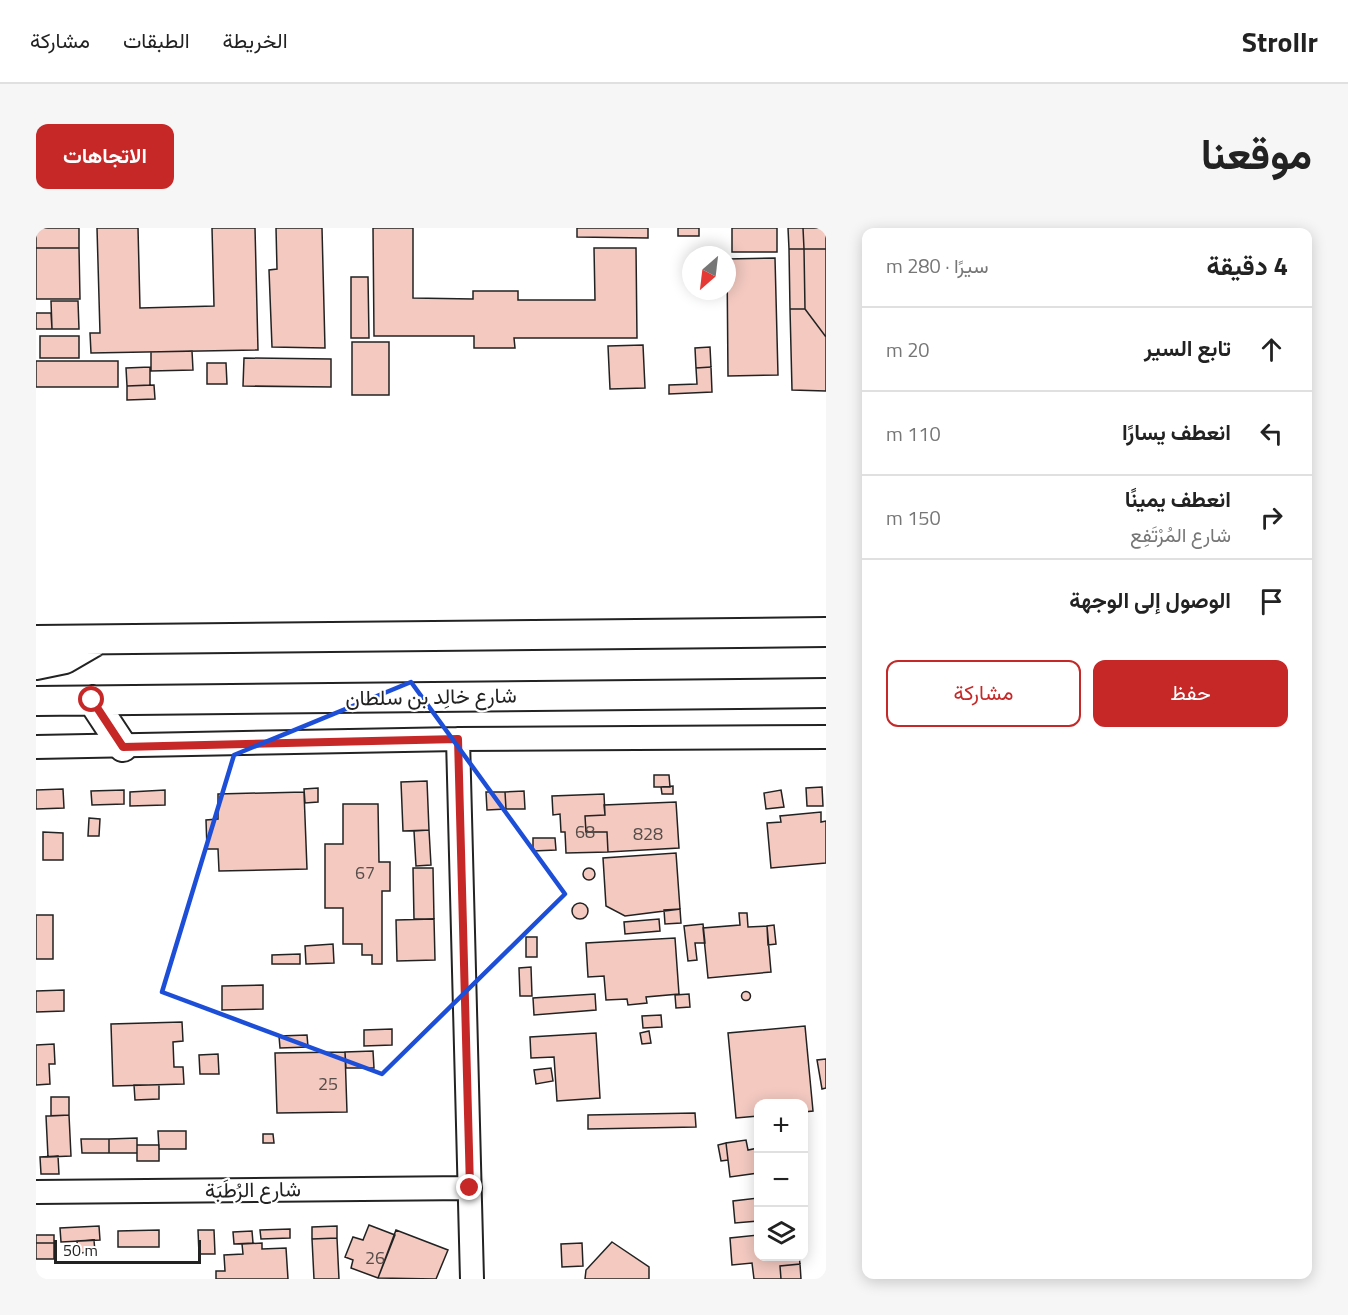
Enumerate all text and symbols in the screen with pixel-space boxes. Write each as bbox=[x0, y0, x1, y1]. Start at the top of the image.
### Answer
text: Strollr bbox=[1242, 20, 1318, 63]
text: مشاركة bbox=[30, 24, 90, 56]
text: الطبقات bbox=[123, 24, 190, 56]
text: الخريطة bbox=[223, 24, 288, 56]
text: موقعنا bbox=[1201, 121, 1312, 185]
button: الاتجاهات bbox=[36, 124, 174, 189]
north arrow bbox=[682, 246, 736, 300]
text: 4 دقيقة bbox=[1206, 246, 1288, 285]
text: سيرًا · 280 m bbox=[886, 250, 989, 281]
text: تابع السير bbox=[1144, 331, 1231, 365]
icon: ahead bbox=[1255, 333, 1288, 366]
text: 20 m bbox=[886, 334, 930, 365]
text: انعطف يسارًا bbox=[1122, 415, 1231, 449]
icon: left bbox=[1255, 417, 1288, 450]
text: 110 m bbox=[886, 418, 941, 449]
text: انعطف يمينًا bbox=[1125, 482, 1231, 516]
icon: right bbox=[1255, 501, 1288, 534]
text: 150 m bbox=[886, 502, 941, 533]
text: شارع المُرْتَفِع bbox=[1130, 519, 1231, 550]
text: الوصول إلى الوجهة bbox=[1069, 583, 1231, 617]
icon: arrive bbox=[1255, 585, 1288, 618]
button: مشاركة bbox=[886, 660, 1081, 727]
button: حفظ bbox=[1093, 660, 1288, 727]
street label: شارع خالِد بن سلطان bbox=[345, 679, 517, 713]
route start bbox=[78, 686, 104, 712]
house number: 68 bbox=[575, 818, 595, 845]
house number: 828 bbox=[633, 820, 663, 847]
house number: 67 bbox=[355, 859, 375, 886]
house number: 25 bbox=[318, 1070, 338, 1097]
map controls bbox=[754, 1099, 808, 1261]
button: + bbox=[754, 1099, 808, 1153]
button: − bbox=[754, 1153, 808, 1207]
street label: شارع الرُطَبَة bbox=[205, 1172, 301, 1206]
route end bbox=[456, 1174, 482, 1200]
button: layers bbox=[754, 1207, 808, 1261]
scale bar bbox=[54, 1237, 201, 1264]
text: 50 m bbox=[63, 1238, 98, 1262]
house number: 26 bbox=[365, 1244, 385, 1271]

